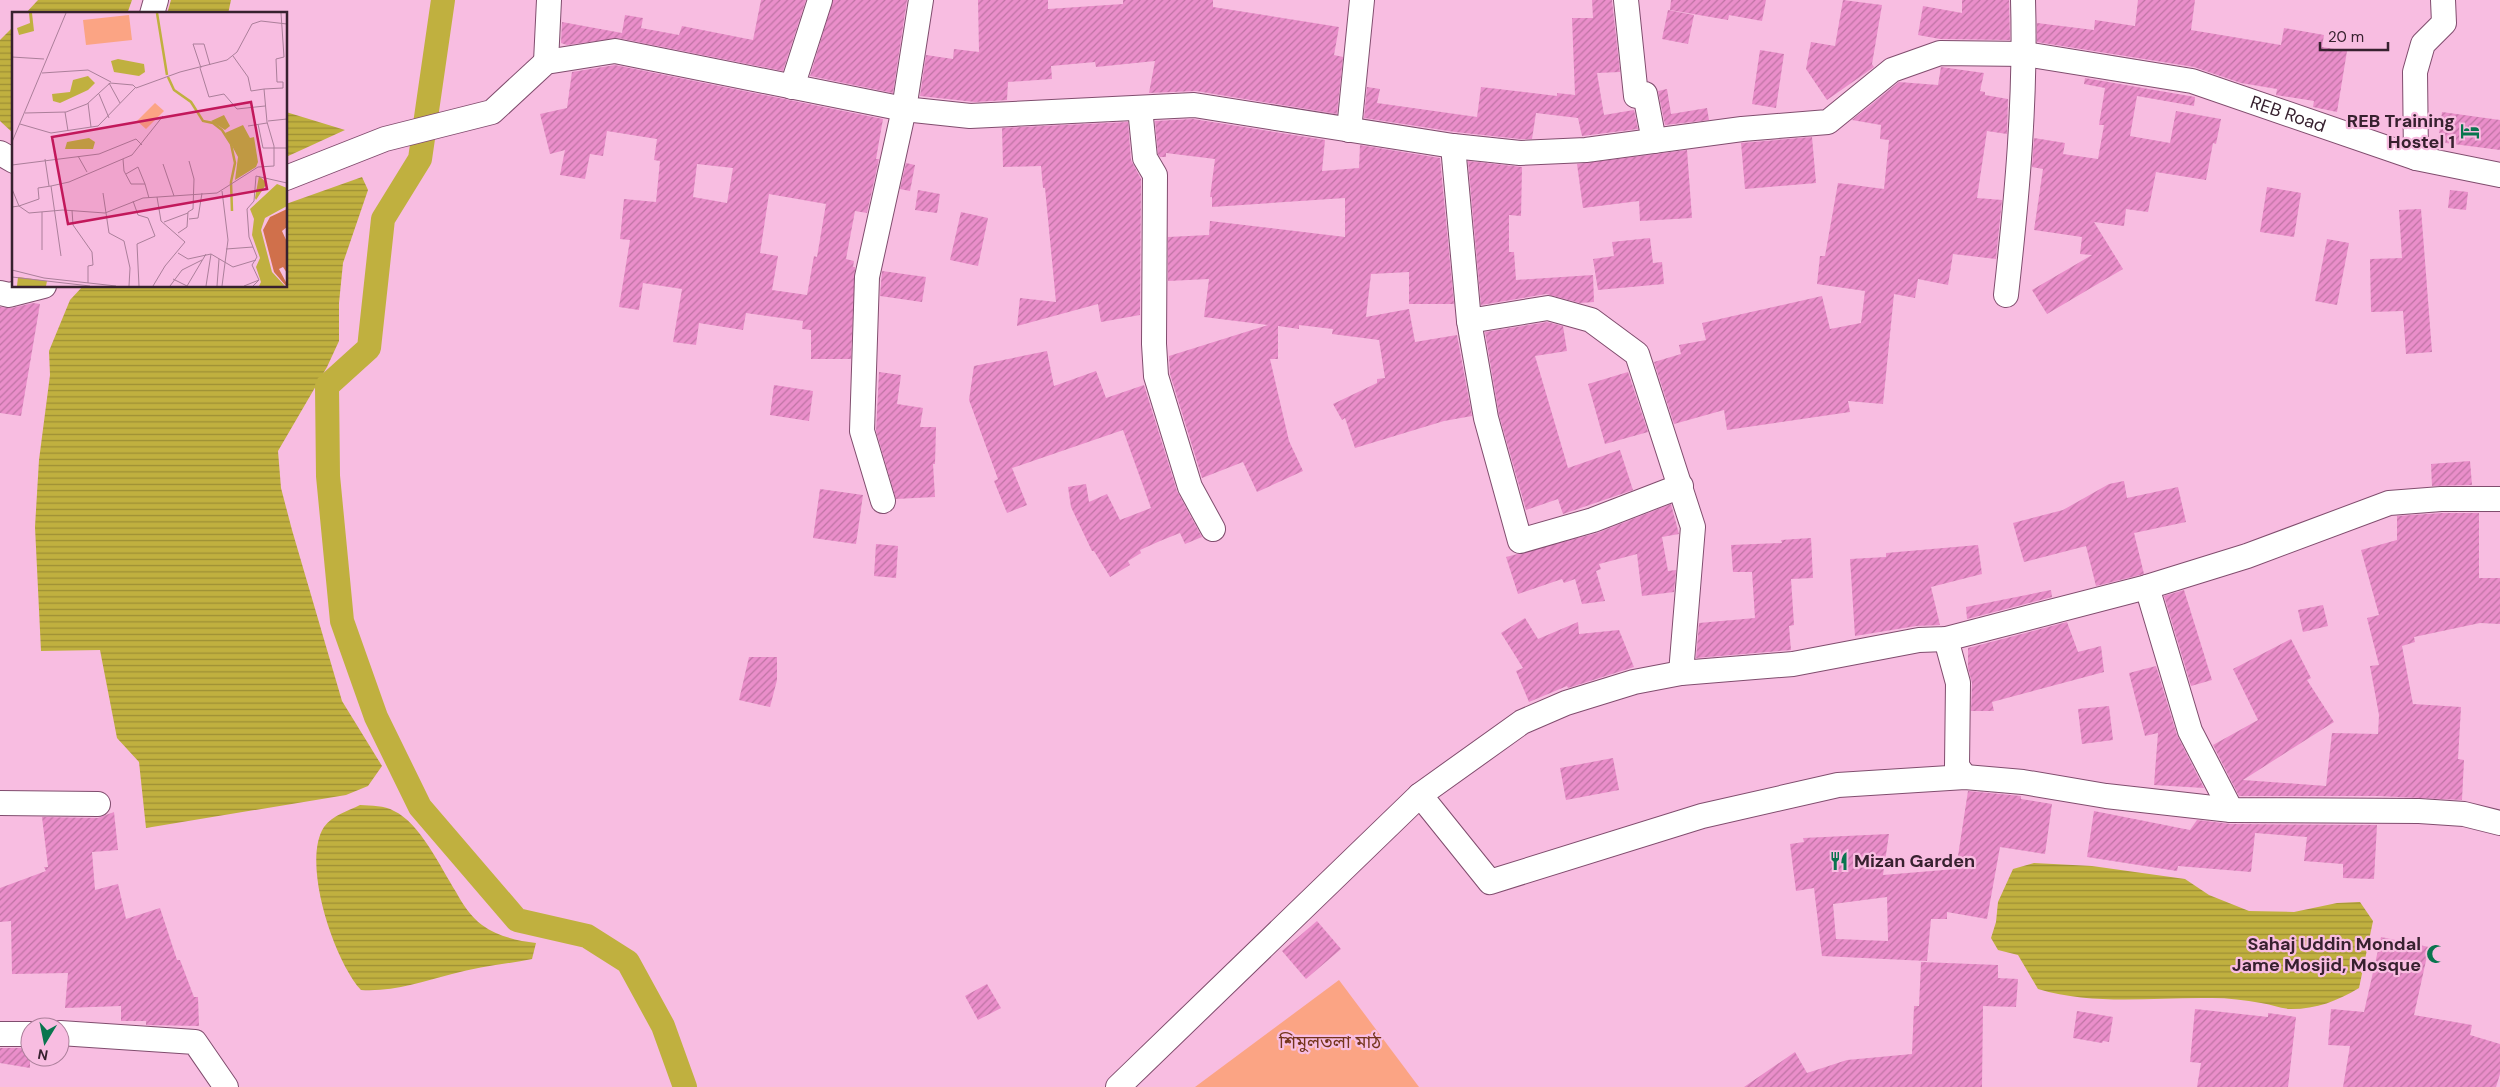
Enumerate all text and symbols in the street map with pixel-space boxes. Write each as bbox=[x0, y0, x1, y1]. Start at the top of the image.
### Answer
inset map bbox=[12, 12, 288, 288]
scale bar bbox=[2320, 20, 2388, 52]
text: 20 m bbox=[2328, 27, 2364, 47]
street label: REB Road bbox=[2247, 90, 2329, 138]
place label: REB Training Hostel 1 bbox=[2347, 109, 2455, 154]
hotel icon: REB Training Hostel 1 bbox=[2459, 120, 2481, 142]
place label: Mizan Garden bbox=[1854, 849, 1975, 873]
restaurant icon: Mizan Garden bbox=[1828, 850, 1850, 872]
place label: Sahaj Uddin Mondal Jame Mosjid, Mosque bbox=[2232, 932, 2421, 977]
mosque icon: Sahaj Uddin Mondal Jame Mosjid, Mosque bbox=[2425, 943, 2447, 965]
north arrow bbox=[20, 1017, 70, 1067]
park label: শিমুলতলা মাঠ bbox=[1278, 1030, 1381, 1054]
text: N bbox=[36, 1045, 49, 1065]

